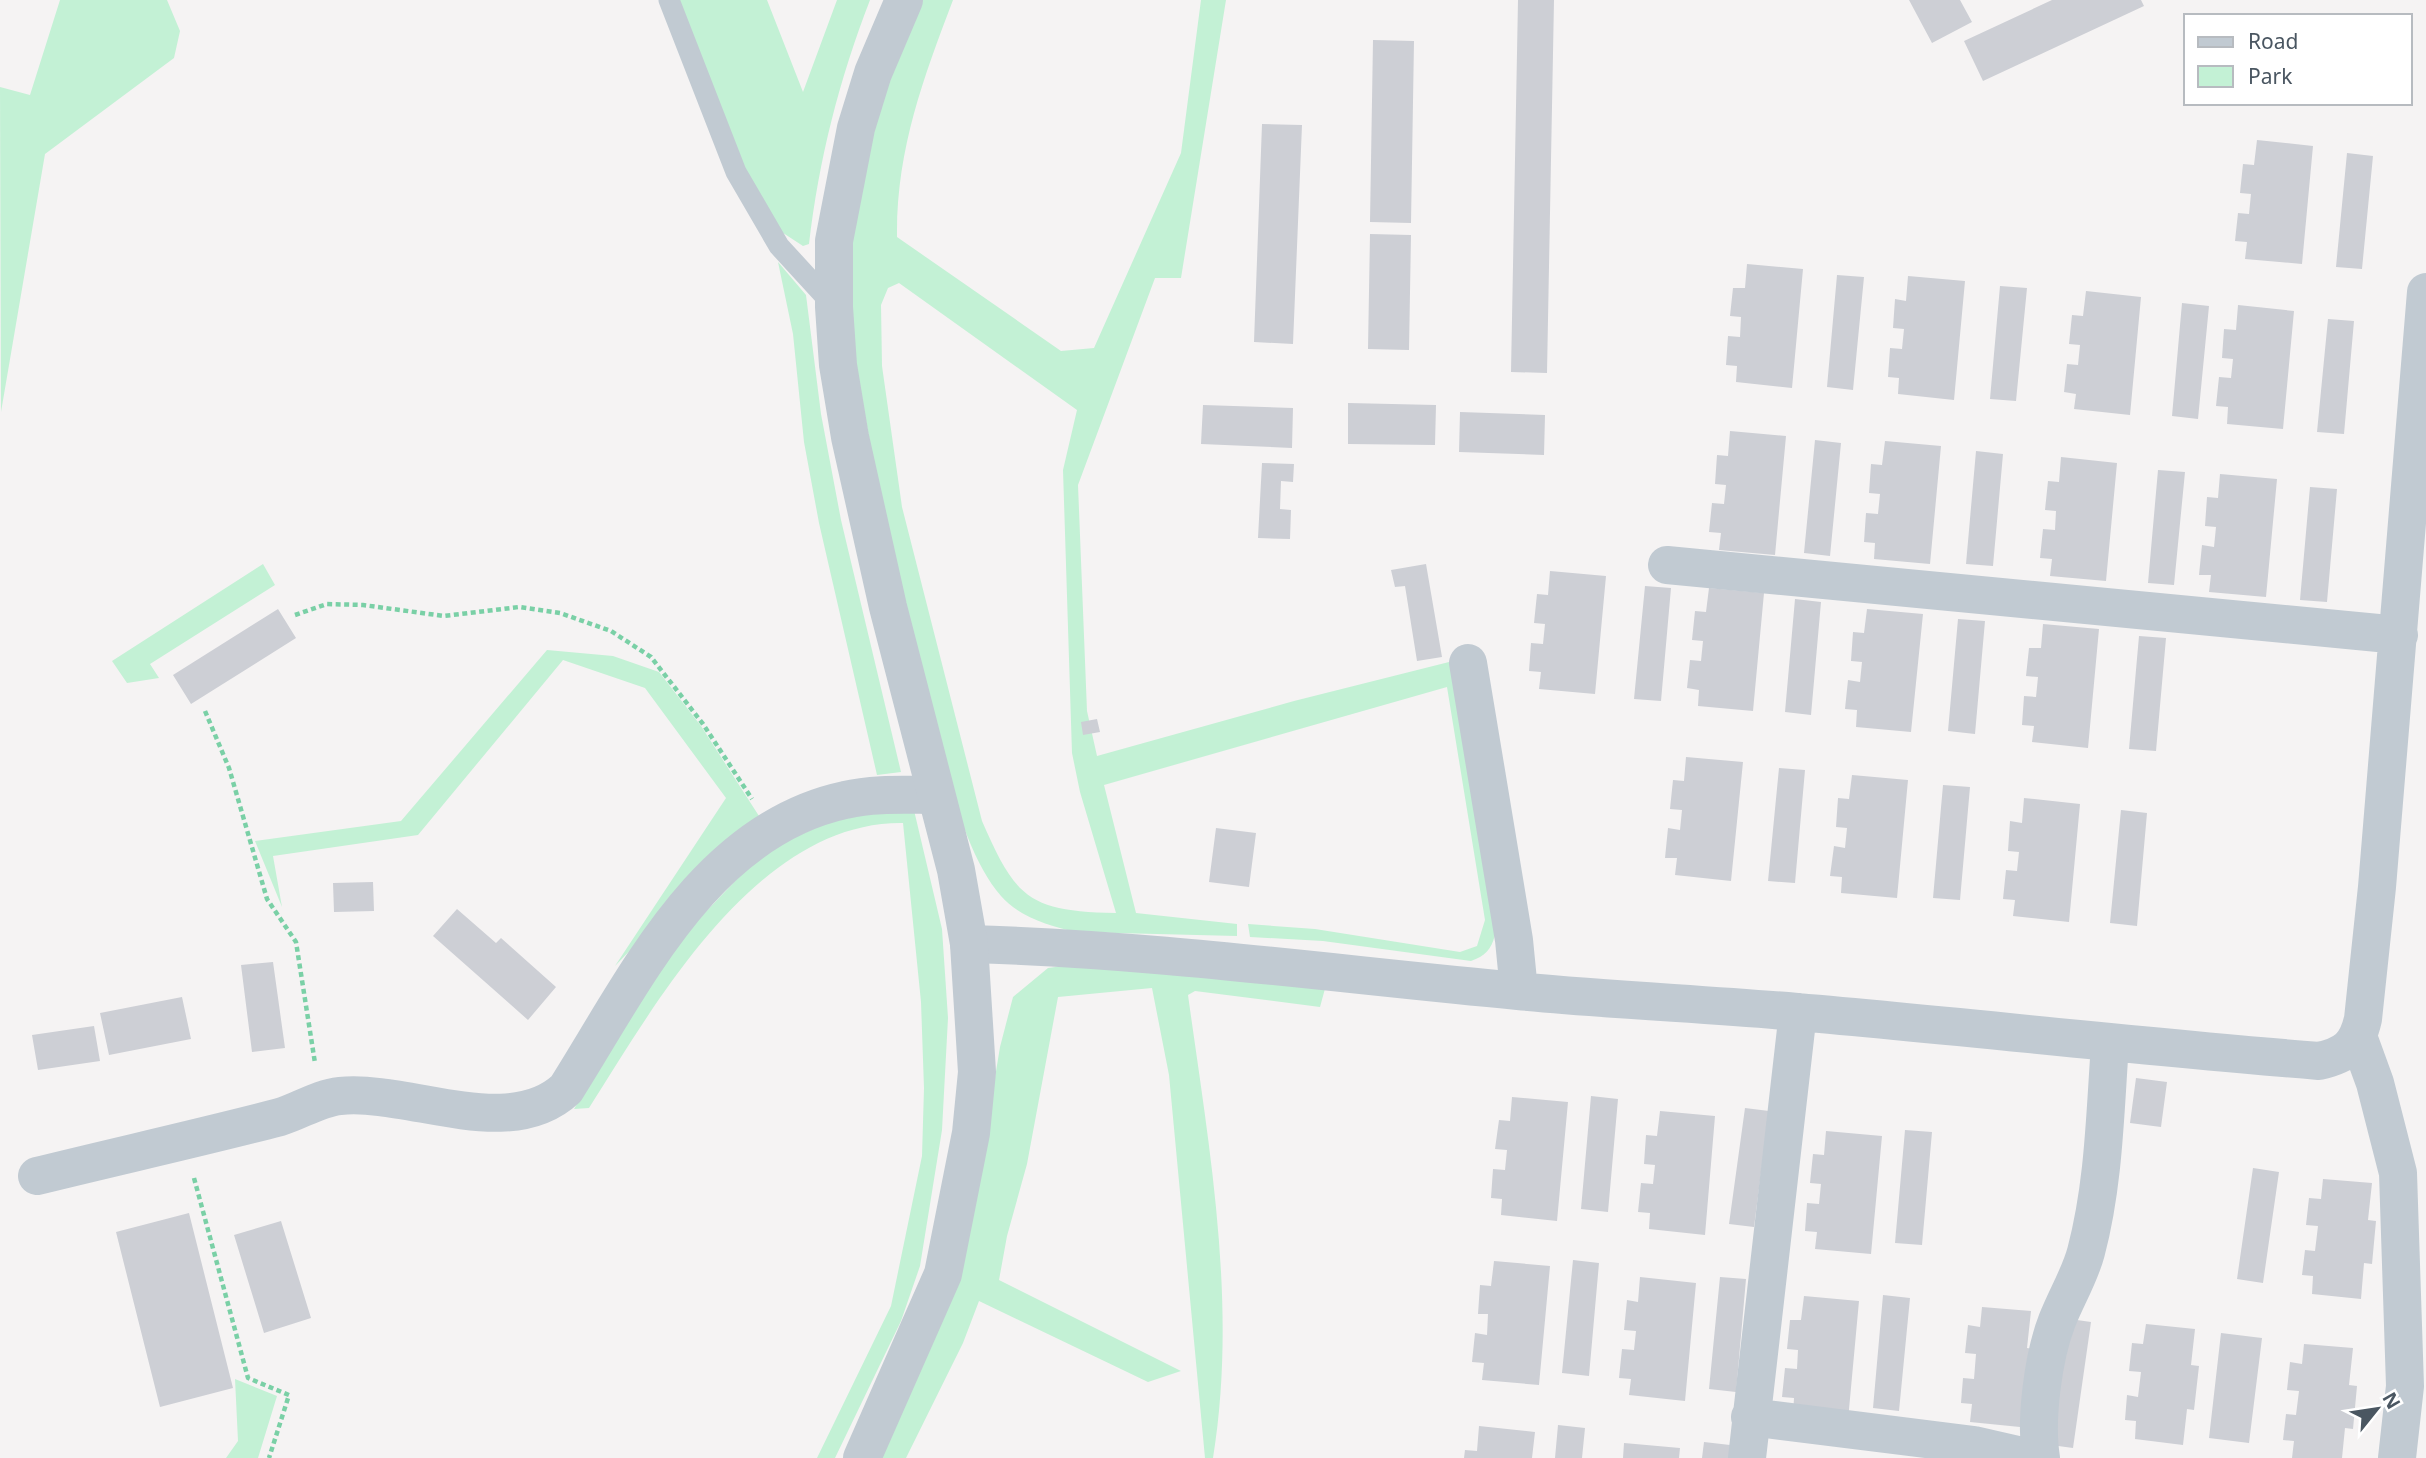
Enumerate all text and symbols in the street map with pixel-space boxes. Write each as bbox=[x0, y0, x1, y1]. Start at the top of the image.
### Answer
legend bbox=[2184, 14, 2412, 105]
text: Road bbox=[2248, 27, 2298, 55]
text: Park bbox=[2248, 62, 2293, 90]
north arrow bbox=[2342, 1374, 2412, 1444]
text: N bbox=[2377, 1387, 2407, 1414]

